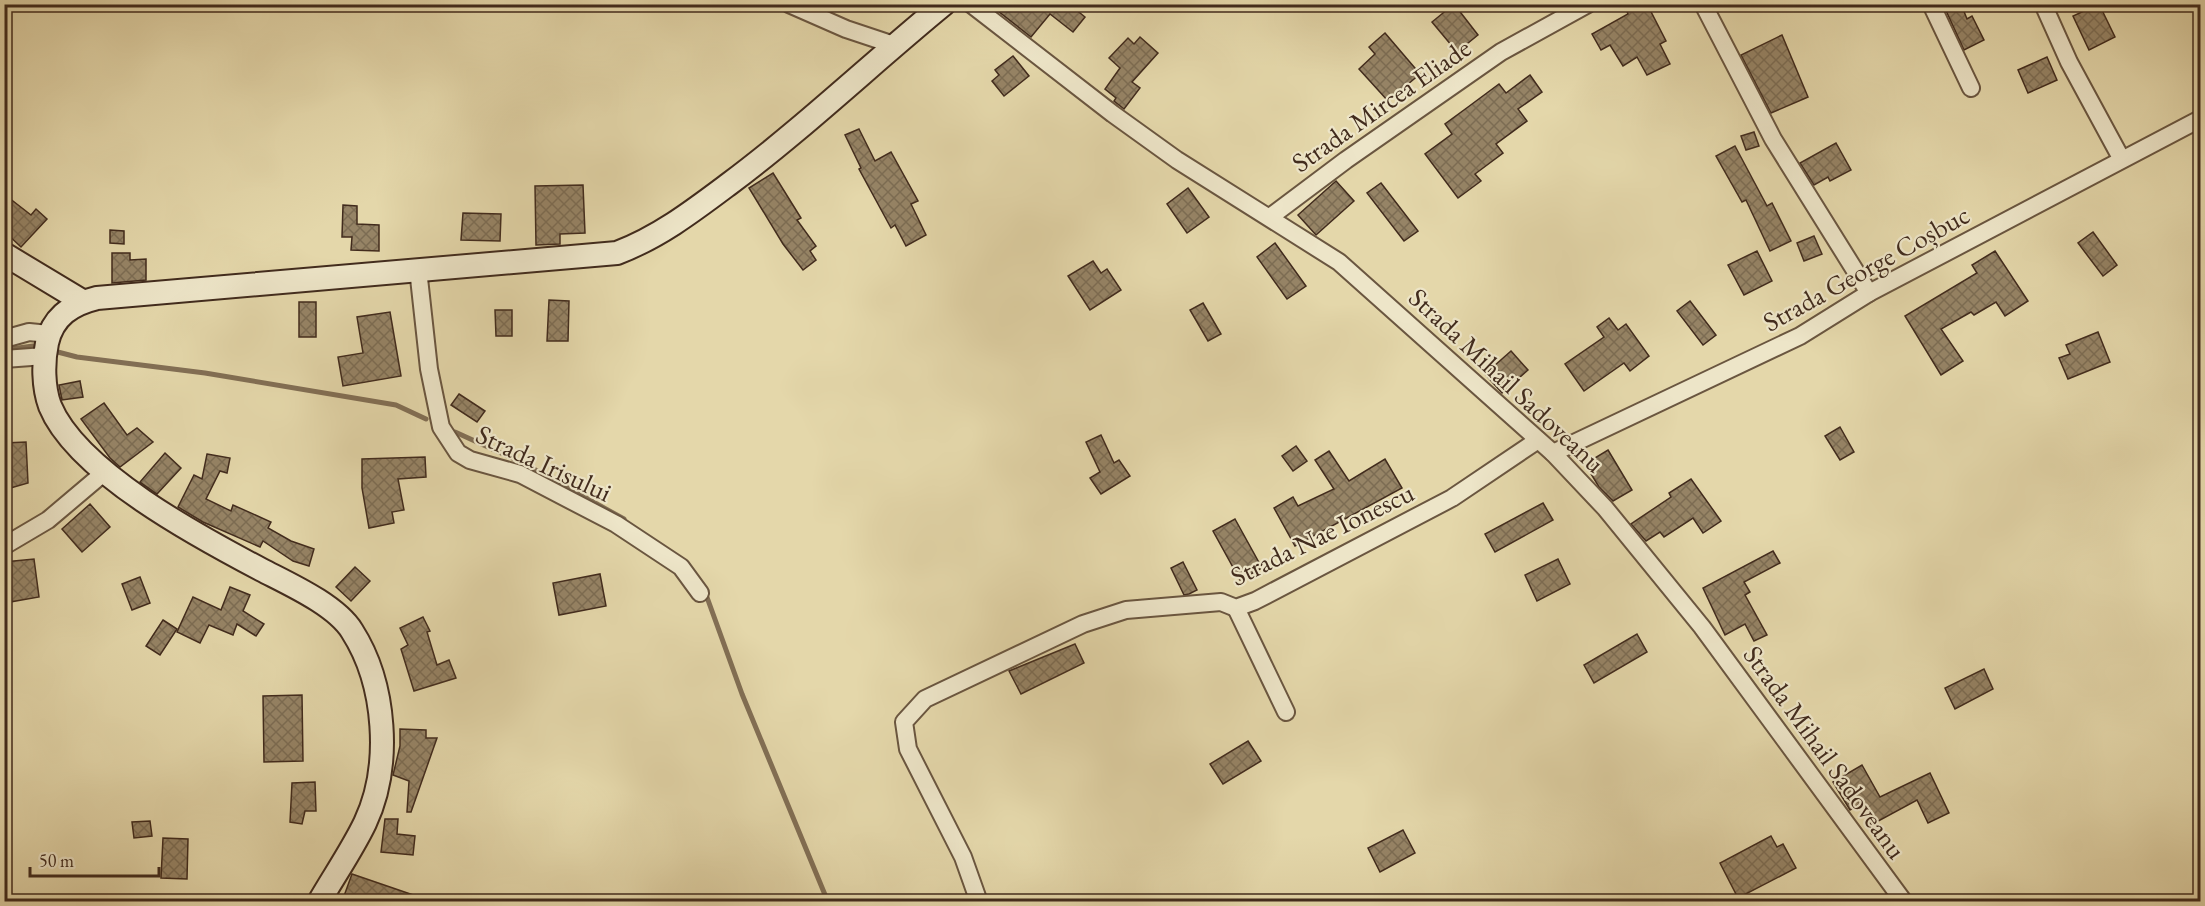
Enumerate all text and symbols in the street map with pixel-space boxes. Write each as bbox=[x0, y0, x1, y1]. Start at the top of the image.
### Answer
street label: Strada Mircea Eliade bbox=[1285, 30, 1477, 180]
street label: Strada George Coșbuc bbox=[1756, 197, 1976, 339]
street label: Strada Mihail Sadoveanu bbox=[1402, 280, 1612, 480]
street label: Strada Irisului bbox=[471, 416, 618, 510]
street label: Strada Nae Ionescu bbox=[1224, 474, 1420, 594]
street label: Strada Mihail Sadoveanu bbox=[1736, 638, 1914, 866]
scale bar bbox=[30, 840, 159, 878]
text: 50 m bbox=[39, 849, 74, 872]

